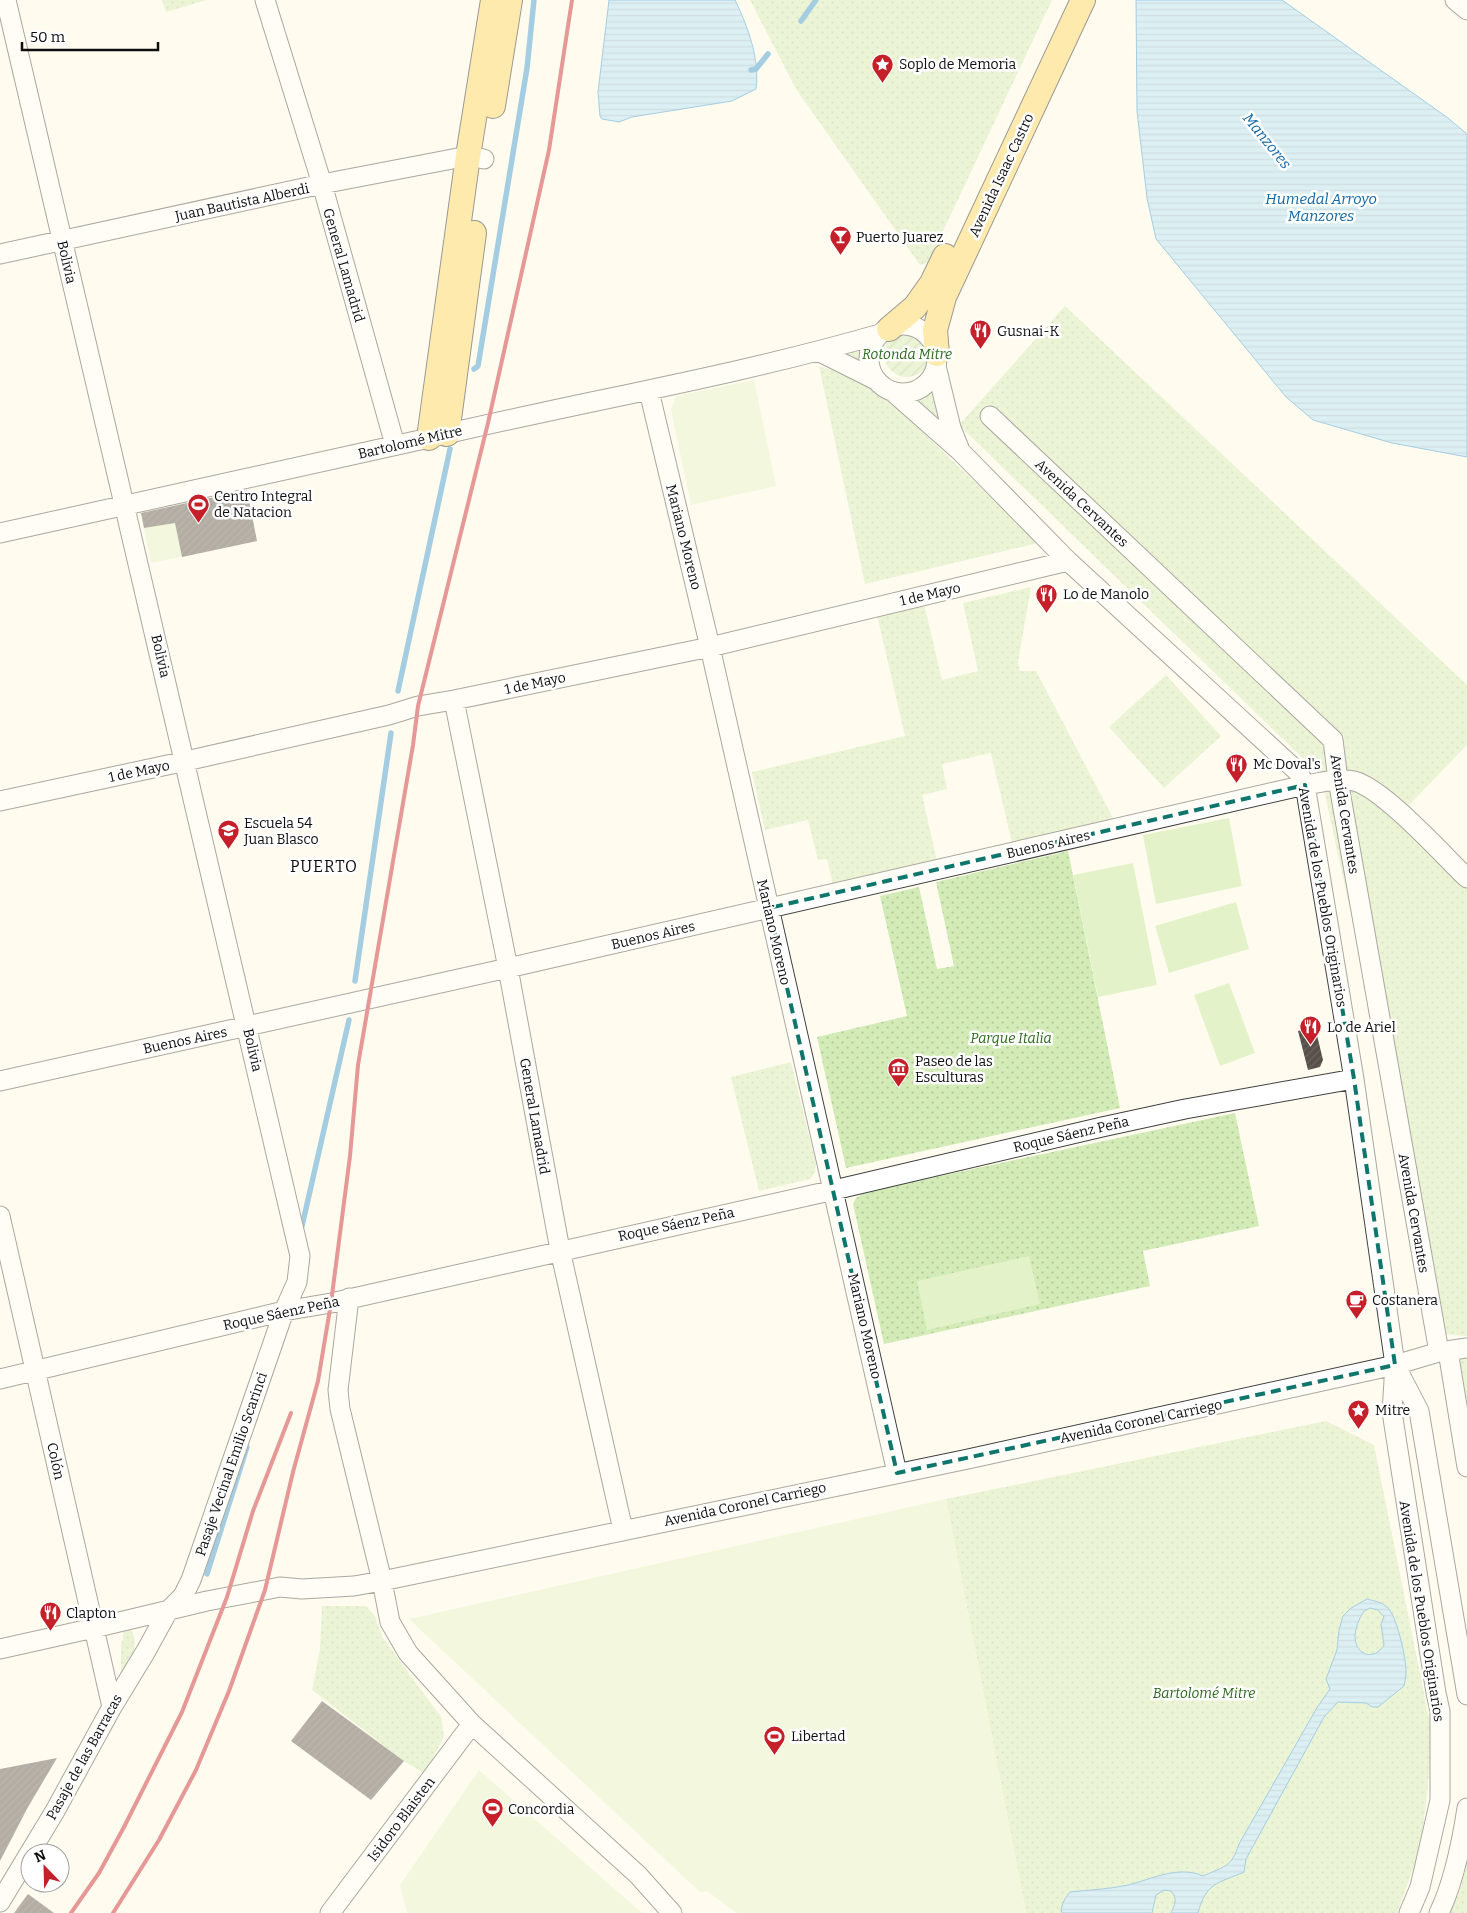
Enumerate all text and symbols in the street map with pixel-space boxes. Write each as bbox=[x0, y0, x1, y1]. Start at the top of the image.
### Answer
scale bar bbox=[22, 20, 159, 52]
text: 50 m bbox=[30, 28, 66, 46]
place icon: Soplo de Memoria bbox=[871, 52, 895, 83]
place label: Soplo de Memoria bbox=[899, 56, 1017, 73]
water label: Manzores bbox=[1239, 110, 1295, 172]
street label: Avenida Isaac Castro bbox=[965, 111, 1038, 240]
street label: Juan Bautista Alberdi bbox=[173, 180, 311, 225]
water label: Humedal Arroyo Manzores bbox=[1265, 190, 1377, 225]
street label: General Lamadrid bbox=[319, 206, 368, 324]
bar icon: Puerto Juarez bbox=[828, 225, 852, 256]
place label: Puerto Juarez bbox=[856, 229, 944, 246]
street label: Bolivia bbox=[53, 239, 80, 286]
restaurant icon: Gusnai-K bbox=[969, 319, 993, 350]
place label: Gusnai-K bbox=[997, 323, 1060, 340]
park label: Rotonda Mitre bbox=[862, 346, 952, 363]
street label: Bartolomé Mitre bbox=[356, 422, 464, 463]
street label: Avenida Cervantes bbox=[1032, 456, 1132, 551]
street label: Mariano Moreno bbox=[662, 483, 705, 592]
place label: Centro Integral de Natacion bbox=[214, 488, 312, 521]
sports icon: Centro Integral de Natacion bbox=[186, 492, 210, 523]
street label: 1 de Mayo bbox=[898, 579, 962, 610]
restaurant icon: Lo de Manolo bbox=[1035, 582, 1059, 613]
place label: Lo de Manolo bbox=[1063, 586, 1149, 603]
street label: Bolivia bbox=[147, 633, 174, 680]
street label: 1 de Mayo bbox=[503, 669, 567, 698]
restaurant icon: Mc Doval's bbox=[1225, 752, 1249, 783]
street label: Avenida Cervantes bbox=[1327, 753, 1362, 875]
place label: Mc Doval's bbox=[1253, 756, 1321, 773]
street label: 1 de Mayo bbox=[107, 757, 171, 786]
street label: Avenida de los Pueblos Originarios bbox=[1295, 785, 1350, 1009]
place label: Escuela 54 Juan Blasco bbox=[243, 815, 318, 848]
school or university icon: Escuela 54 Juan Blasco bbox=[216, 819, 240, 850]
street label: Buenos Aires bbox=[1005, 827, 1092, 862]
district label: PUERTO bbox=[290, 857, 358, 876]
street label: Mariano Moreno bbox=[753, 878, 794, 987]
street label: Buenos Aires bbox=[610, 918, 697, 953]
restaurant icon: Lo de Ariel bbox=[1299, 1015, 1323, 1046]
place label: Lo de Ariel bbox=[1327, 1019, 1396, 1036]
street label: Buenos Aires bbox=[141, 1023, 229, 1058]
street label: Bolivia bbox=[239, 1027, 266, 1074]
park label: Parque Italia bbox=[970, 1030, 1052, 1047]
place label: Paseo de las Esculturas bbox=[915, 1053, 993, 1086]
street label: General Lamadrid bbox=[516, 1057, 553, 1176]
museum icon: Paseo de las Esculturas bbox=[887, 1057, 911, 1088]
street label: Roque Sáenz Peña bbox=[1012, 1113, 1131, 1156]
street label: Avenida Cervantes bbox=[1395, 1152, 1432, 1274]
street label: Roque Sáenz Peña bbox=[616, 1204, 736, 1245]
street label: Mariano Moreno bbox=[844, 1272, 885, 1381]
cafe icon: Costanera bbox=[1344, 1288, 1368, 1319]
place label: Costanera bbox=[1372, 1292, 1438, 1309]
street label: Roque Sáenz Peña bbox=[221, 1293, 341, 1334]
street label: Pasaje Vecinal Emilio Scarinci bbox=[192, 1370, 271, 1558]
street label: Avenida Coronel Carriego bbox=[1058, 1396, 1224, 1447]
place icon: Mitre bbox=[1347, 1398, 1371, 1429]
place label: Mitre bbox=[1375, 1402, 1410, 1419]
street label: Colón bbox=[43, 1441, 68, 1481]
street label: Avenida Coronel Carriego bbox=[662, 1479, 828, 1530]
street label: Avenida de los Pueblos Originarios bbox=[1396, 1499, 1447, 1723]
restaurant icon: Clapton bbox=[38, 1601, 62, 1632]
place label: Clapton bbox=[66, 1605, 116, 1622]
park label: Bartolomé Mitre bbox=[1153, 1685, 1255, 1702]
street label: Pasaje de las Barracas bbox=[43, 1691, 126, 1823]
sports icon: Libertad bbox=[763, 1724, 787, 1755]
place label: Libertad bbox=[791, 1728, 846, 1745]
street label: Isidoro Blaisten bbox=[364, 1774, 439, 1865]
sports icon: Concordia bbox=[480, 1797, 504, 1828]
place label: Concordia bbox=[508, 1801, 575, 1818]
north arrow bbox=[20, 1843, 70, 1893]
text: N bbox=[32, 1846, 49, 1866]

